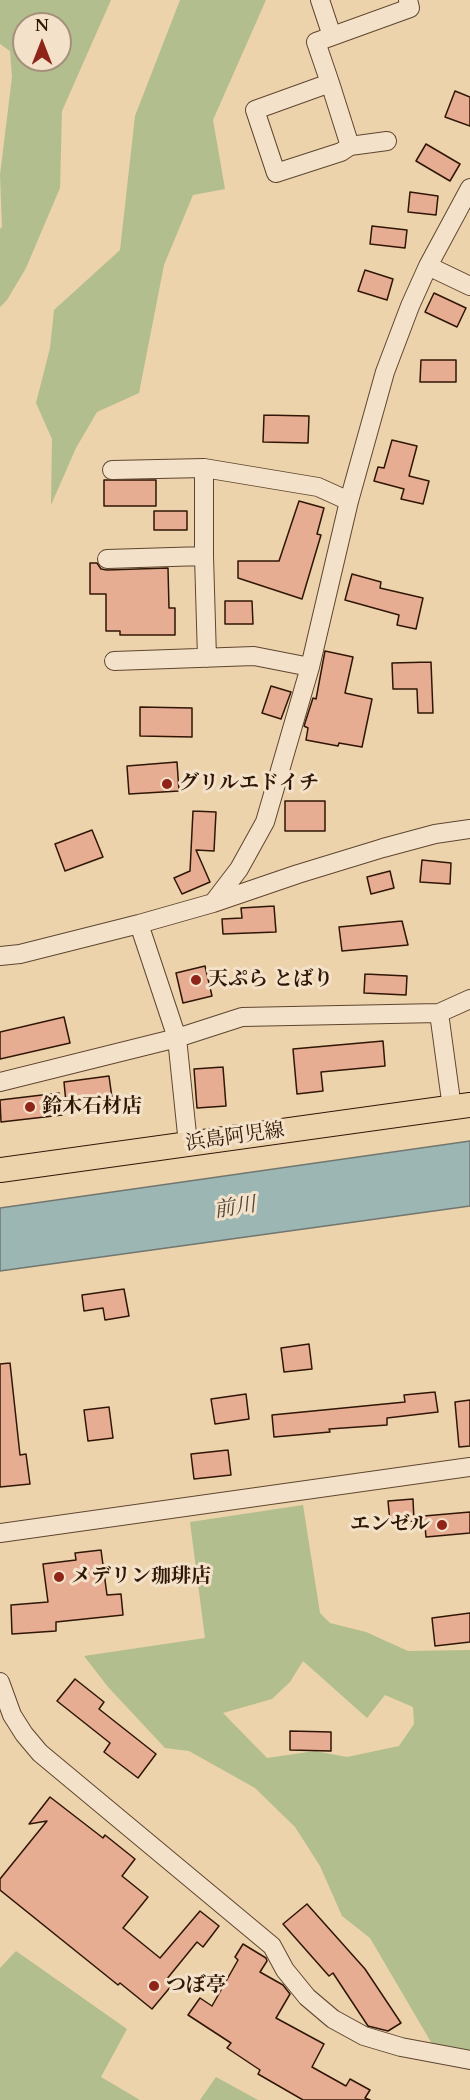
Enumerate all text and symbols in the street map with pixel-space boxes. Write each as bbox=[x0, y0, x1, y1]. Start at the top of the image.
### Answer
north arrow bbox=[12, 12, 72, 72]
text: N bbox=[35, 15, 49, 37]
place label: グリルエドイチ bbox=[179, 772, 319, 796]
marker: グリルエドイチ bbox=[160, 777, 174, 791]
place label: 天ぷら とばり bbox=[208, 968, 333, 992]
marker: 天ぷら とばり bbox=[189, 973, 203, 987]
place label: 鈴木石材店 bbox=[42, 1095, 142, 1119]
marker: 鈴木石材店 bbox=[23, 1100, 37, 1114]
street label: 浜島阿児線 bbox=[184, 1119, 286, 1157]
water label: 前川 bbox=[212, 1193, 258, 1225]
place label: エンゼル bbox=[350, 1513, 430, 1537]
marker: エンゼル bbox=[435, 1518, 449, 1532]
place label: メデリン珈琲店 bbox=[71, 1565, 211, 1589]
marker: メデリン珈琲店 bbox=[52, 1570, 66, 1584]
place label: つぼ亭 bbox=[166, 1974, 226, 1998]
marker: つぼ亭 bbox=[147, 1979, 161, 1993]

